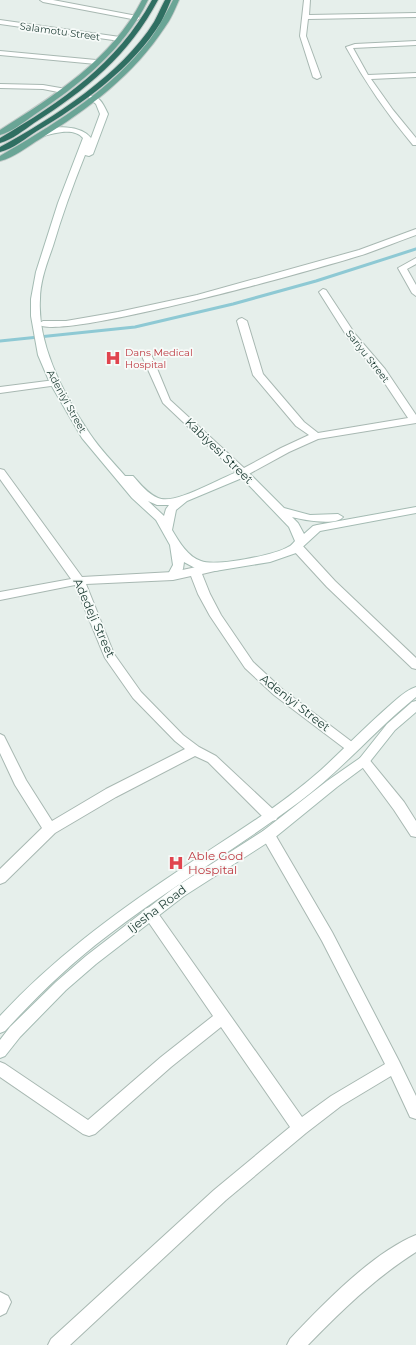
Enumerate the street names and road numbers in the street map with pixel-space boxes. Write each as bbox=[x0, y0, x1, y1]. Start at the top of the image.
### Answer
street label: Salamotu Street bbox=[19, 19, 101, 44]
street label: Sariyu Street bbox=[343, 327, 392, 385]
street label: Adeniyi Street bbox=[44, 367, 89, 435]
street label: Kabiyesi Street bbox=[182, 414, 257, 487]
street label: Adedeji Street bbox=[70, 576, 119, 660]
street label: Adeniyi Street bbox=[257, 671, 333, 735]
street label: Ijesha Road bbox=[124, 882, 189, 936]

